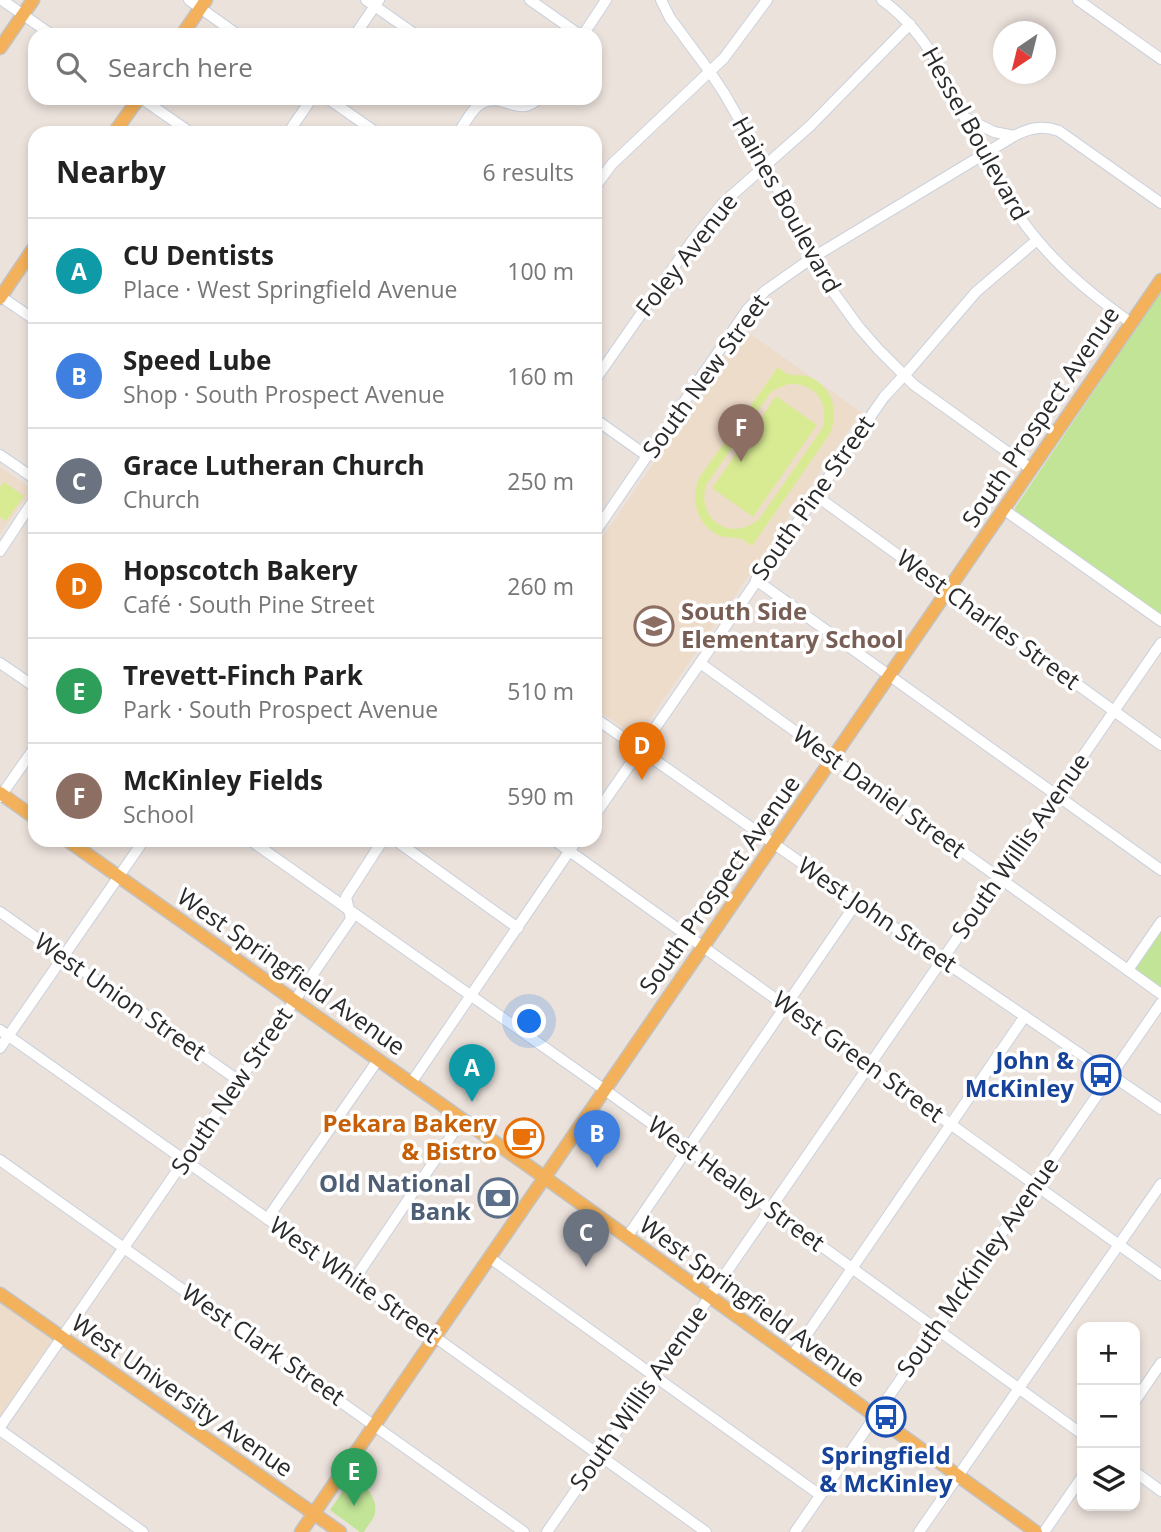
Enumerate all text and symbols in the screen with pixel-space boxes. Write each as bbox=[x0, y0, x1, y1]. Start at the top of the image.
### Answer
north arrow bbox=[993, 21, 1056, 84]
search box bbox=[28, 28, 602, 105]
street label: Hessel Boulevard bbox=[915, 41, 1038, 226]
icon: search bbox=[52, 48, 90, 86]
text: Search here bbox=[108, 49, 253, 85]
street label: Haines Boulevard bbox=[725, 110, 849, 298]
text: Nearby bbox=[56, 151, 166, 192]
text: 6 results bbox=[483, 156, 574, 188]
street label: Foley Avenue bbox=[627, 186, 744, 323]
text: CU Dentists bbox=[123, 237, 274, 273]
text: A bbox=[71, 255, 87, 287]
text: 100 m bbox=[507, 255, 574, 287]
text: Place · West Springfield Avenue bbox=[123, 273, 458, 305]
street label: South New Street bbox=[634, 286, 776, 464]
street label: South Prospect Avenue bbox=[953, 299, 1126, 533]
text: Speed Lube bbox=[123, 342, 271, 378]
text: B bbox=[71, 360, 87, 392]
text: 160 m bbox=[507, 360, 574, 392]
text: Shop · South Prospect Avenue bbox=[123, 378, 445, 410]
pin: F bbox=[718, 404, 764, 462]
street label: South Pine Street bbox=[743, 408, 881, 586]
text: Grace Lutheran Church bbox=[123, 447, 425, 483]
text: C bbox=[72, 465, 86, 497]
text: 250 m bbox=[507, 465, 574, 497]
text: Church bbox=[123, 483, 200, 515]
street label: West Charles Street bbox=[891, 541, 1087, 697]
text: Hopscotch Bakery bbox=[123, 552, 358, 588]
text: D bbox=[70, 570, 88, 602]
text: 260 m bbox=[507, 570, 574, 602]
text: Café · South Pine Street bbox=[123, 588, 375, 620]
place label: South Side Elementary School bbox=[681, 594, 904, 655]
school or university icon: South Side Elementary School bbox=[633, 605, 675, 647]
text: Trevett-Finch Park bbox=[123, 657, 363, 693]
text: E bbox=[73, 675, 85, 707]
text: 510 m bbox=[507, 675, 574, 707]
text: Park · South Prospect Avenue bbox=[123, 693, 438, 725]
street label: West Daniel Street bbox=[787, 717, 973, 865]
pin: D bbox=[619, 722, 665, 780]
street label: South Willis Avenue bbox=[943, 746, 1096, 944]
text: McKinley Fields bbox=[123, 762, 323, 798]
street label: South Prospect Avenue bbox=[631, 768, 807, 1000]
text: F bbox=[73, 780, 85, 812]
text: 590 m bbox=[507, 780, 574, 812]
text: School bbox=[123, 798, 194, 830]
street label: West John Street bbox=[792, 848, 964, 979]
street label: West Springfield Avenue bbox=[171, 879, 413, 1062]
street label: West Union Street bbox=[28, 924, 213, 1067]
street label: West Green Street bbox=[767, 982, 951, 1129]
street label: South New Street bbox=[162, 1000, 299, 1180]
your location bbox=[512, 1004, 546, 1038]
place label: John & McKinley bbox=[965, 1043, 1074, 1104]
pin: A bbox=[449, 1044, 495, 1102]
bus stop icon: John & McKinley bbox=[1080, 1054, 1122, 1096]
place label: Pekara Bakery & Bistro bbox=[323, 1106, 497, 1167]
street label: West Healey Street bbox=[642, 1107, 832, 1258]
pin: B bbox=[574, 1110, 620, 1168]
cafe icon: Pekara Bakery & Bistro bbox=[503, 1117, 545, 1159]
street label: South McKinley Avenue bbox=[888, 1149, 1065, 1383]
place label: Old National Bank bbox=[319, 1166, 471, 1227]
bank icon: Old National Bank bbox=[477, 1177, 519, 1219]
street label: West White Street bbox=[263, 1208, 446, 1350]
street label: West Springfield Avenue bbox=[633, 1208, 872, 1394]
pin: C bbox=[563, 1209, 609, 1267]
street label: West Clark Street bbox=[176, 1275, 352, 1412]
street label: South Willis Avenue bbox=[561, 1298, 714, 1496]
street label: West University Avenue bbox=[66, 1306, 300, 1484]
map controls bbox=[1077, 1322, 1140, 1511]
button: + bbox=[1077, 1322, 1140, 1385]
button: − bbox=[1077, 1385, 1140, 1448]
bus stop icon: Springfield & McKinley bbox=[865, 1396, 907, 1438]
place label: Springfield & McKinley bbox=[819, 1438, 953, 1499]
pin: E bbox=[331, 1448, 377, 1506]
button: layers bbox=[1077, 1448, 1140, 1511]

